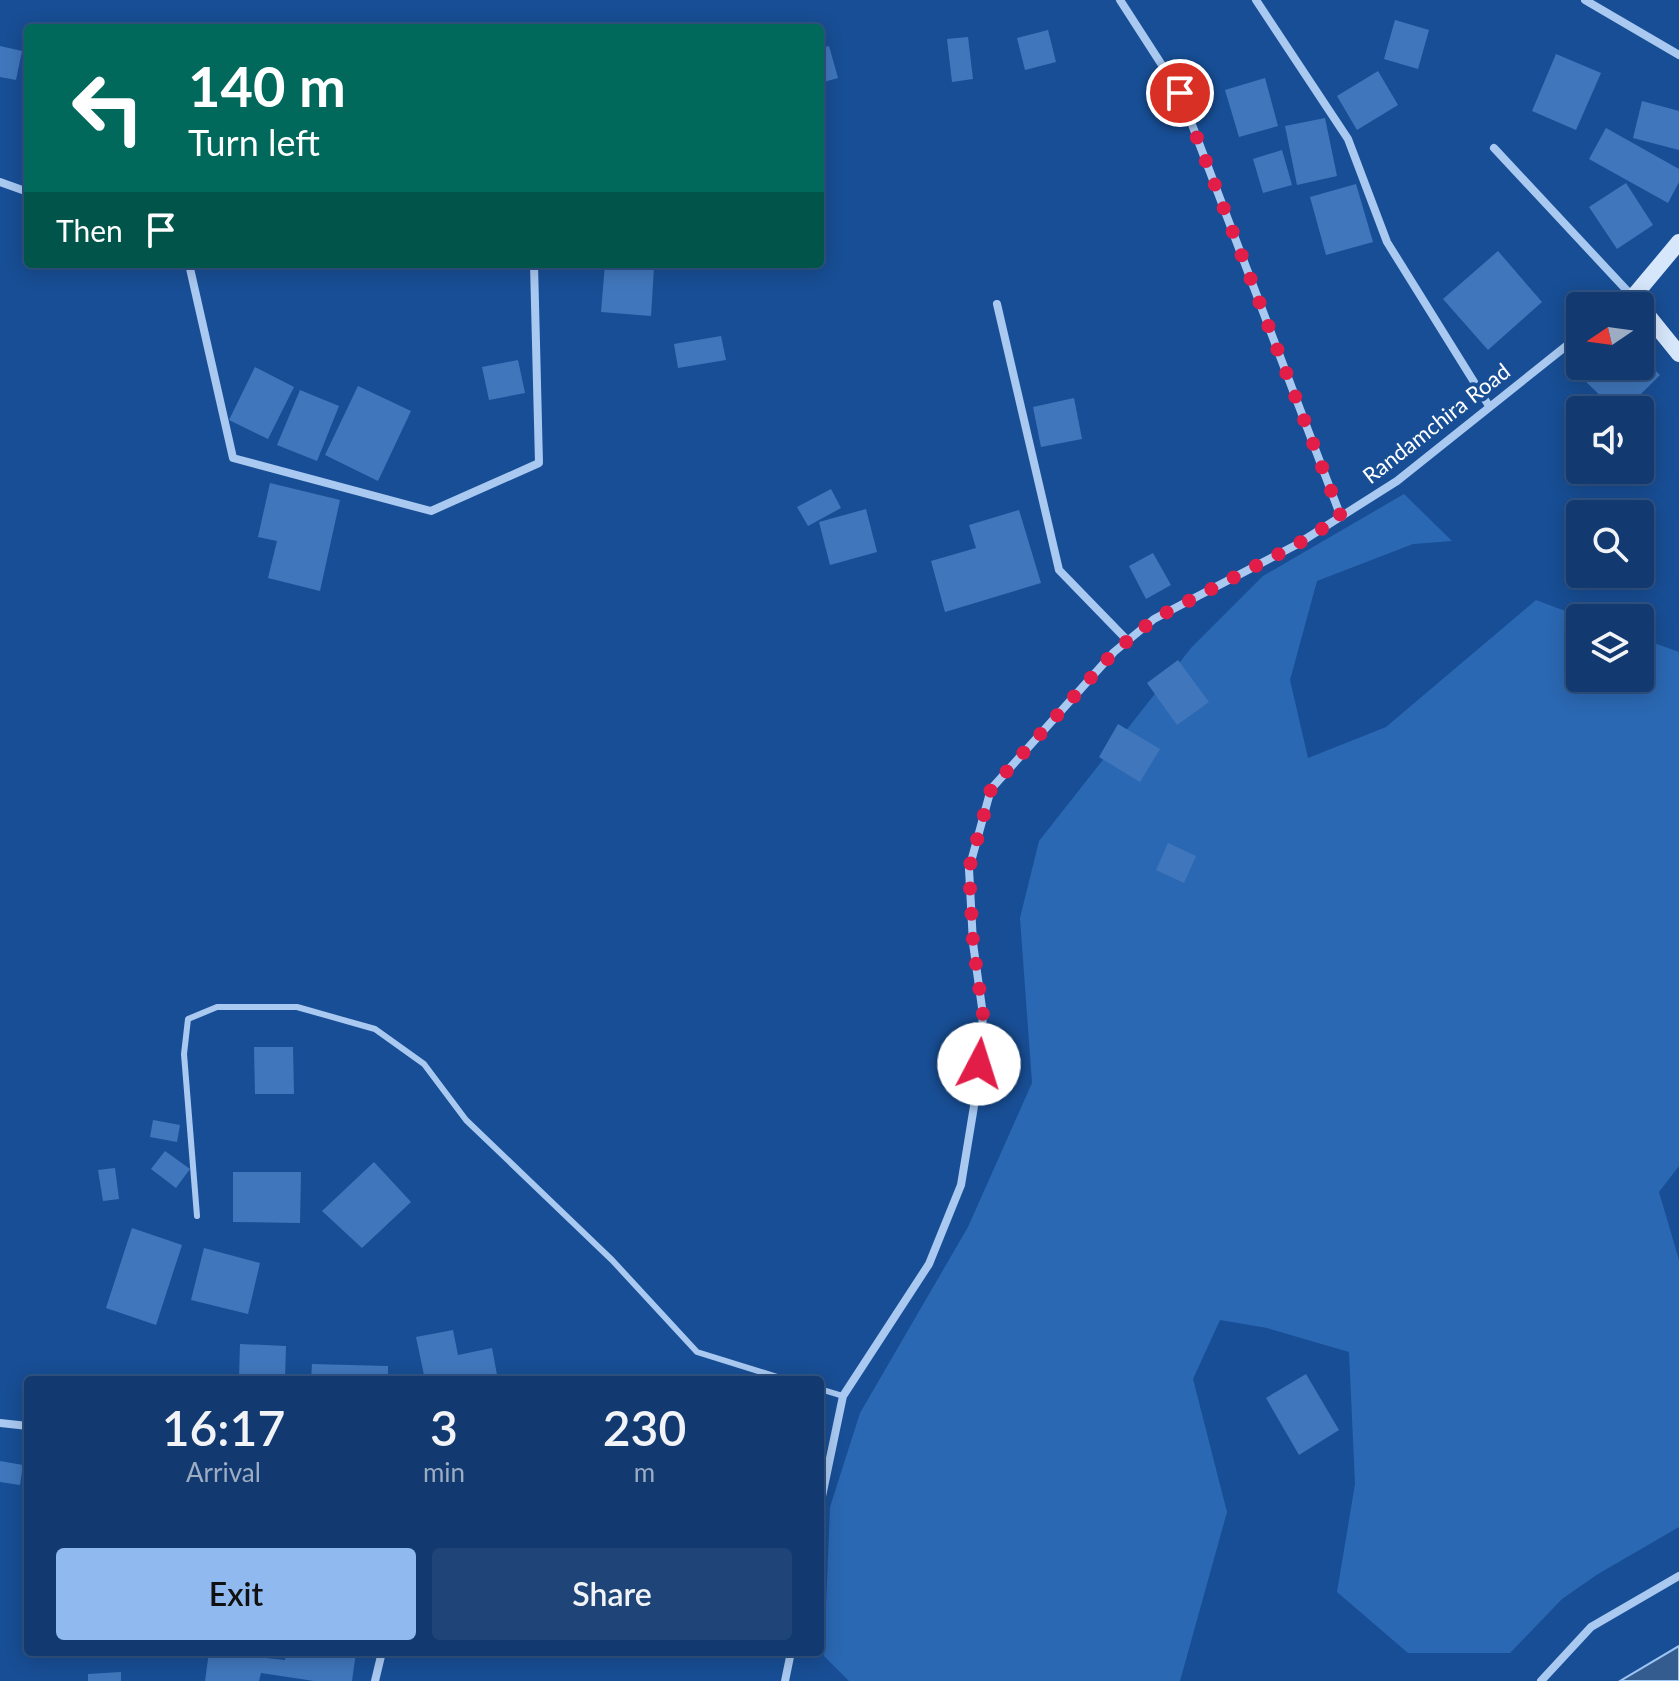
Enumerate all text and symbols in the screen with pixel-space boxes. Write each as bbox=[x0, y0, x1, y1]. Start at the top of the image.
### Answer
text: 140 m bbox=[188, 52, 346, 119]
icon: left bbox=[56, 56, 160, 160]
pin bbox=[1146, 59, 1214, 127]
icon: arrive bbox=[1158, 71, 1202, 115]
text: Turn left bbox=[188, 120, 320, 164]
icon: arrive bbox=[139, 208, 183, 252]
text: Then bbox=[56, 212, 123, 248]
north arrow bbox=[1566, 292, 1654, 380]
map controls bbox=[1566, 292, 1654, 692]
street label: Randamchira Road bbox=[1357, 357, 1515, 489]
button: sound bbox=[1566, 396, 1654, 484]
button: search bbox=[1566, 500, 1654, 588]
button: layers bbox=[1566, 604, 1654, 692]
position arrow bbox=[937, 1022, 1021, 1106]
text: 16:17 bbox=[162, 1399, 285, 1456]
text: 3 bbox=[430, 1399, 458, 1456]
text: 230 bbox=[603, 1399, 686, 1456]
text: Arrival bbox=[186, 1456, 261, 1488]
text: min bbox=[423, 1456, 465, 1488]
text: m bbox=[634, 1456, 655, 1488]
button: Exit bbox=[56, 1548, 416, 1640]
button: Share bbox=[432, 1548, 792, 1640]

